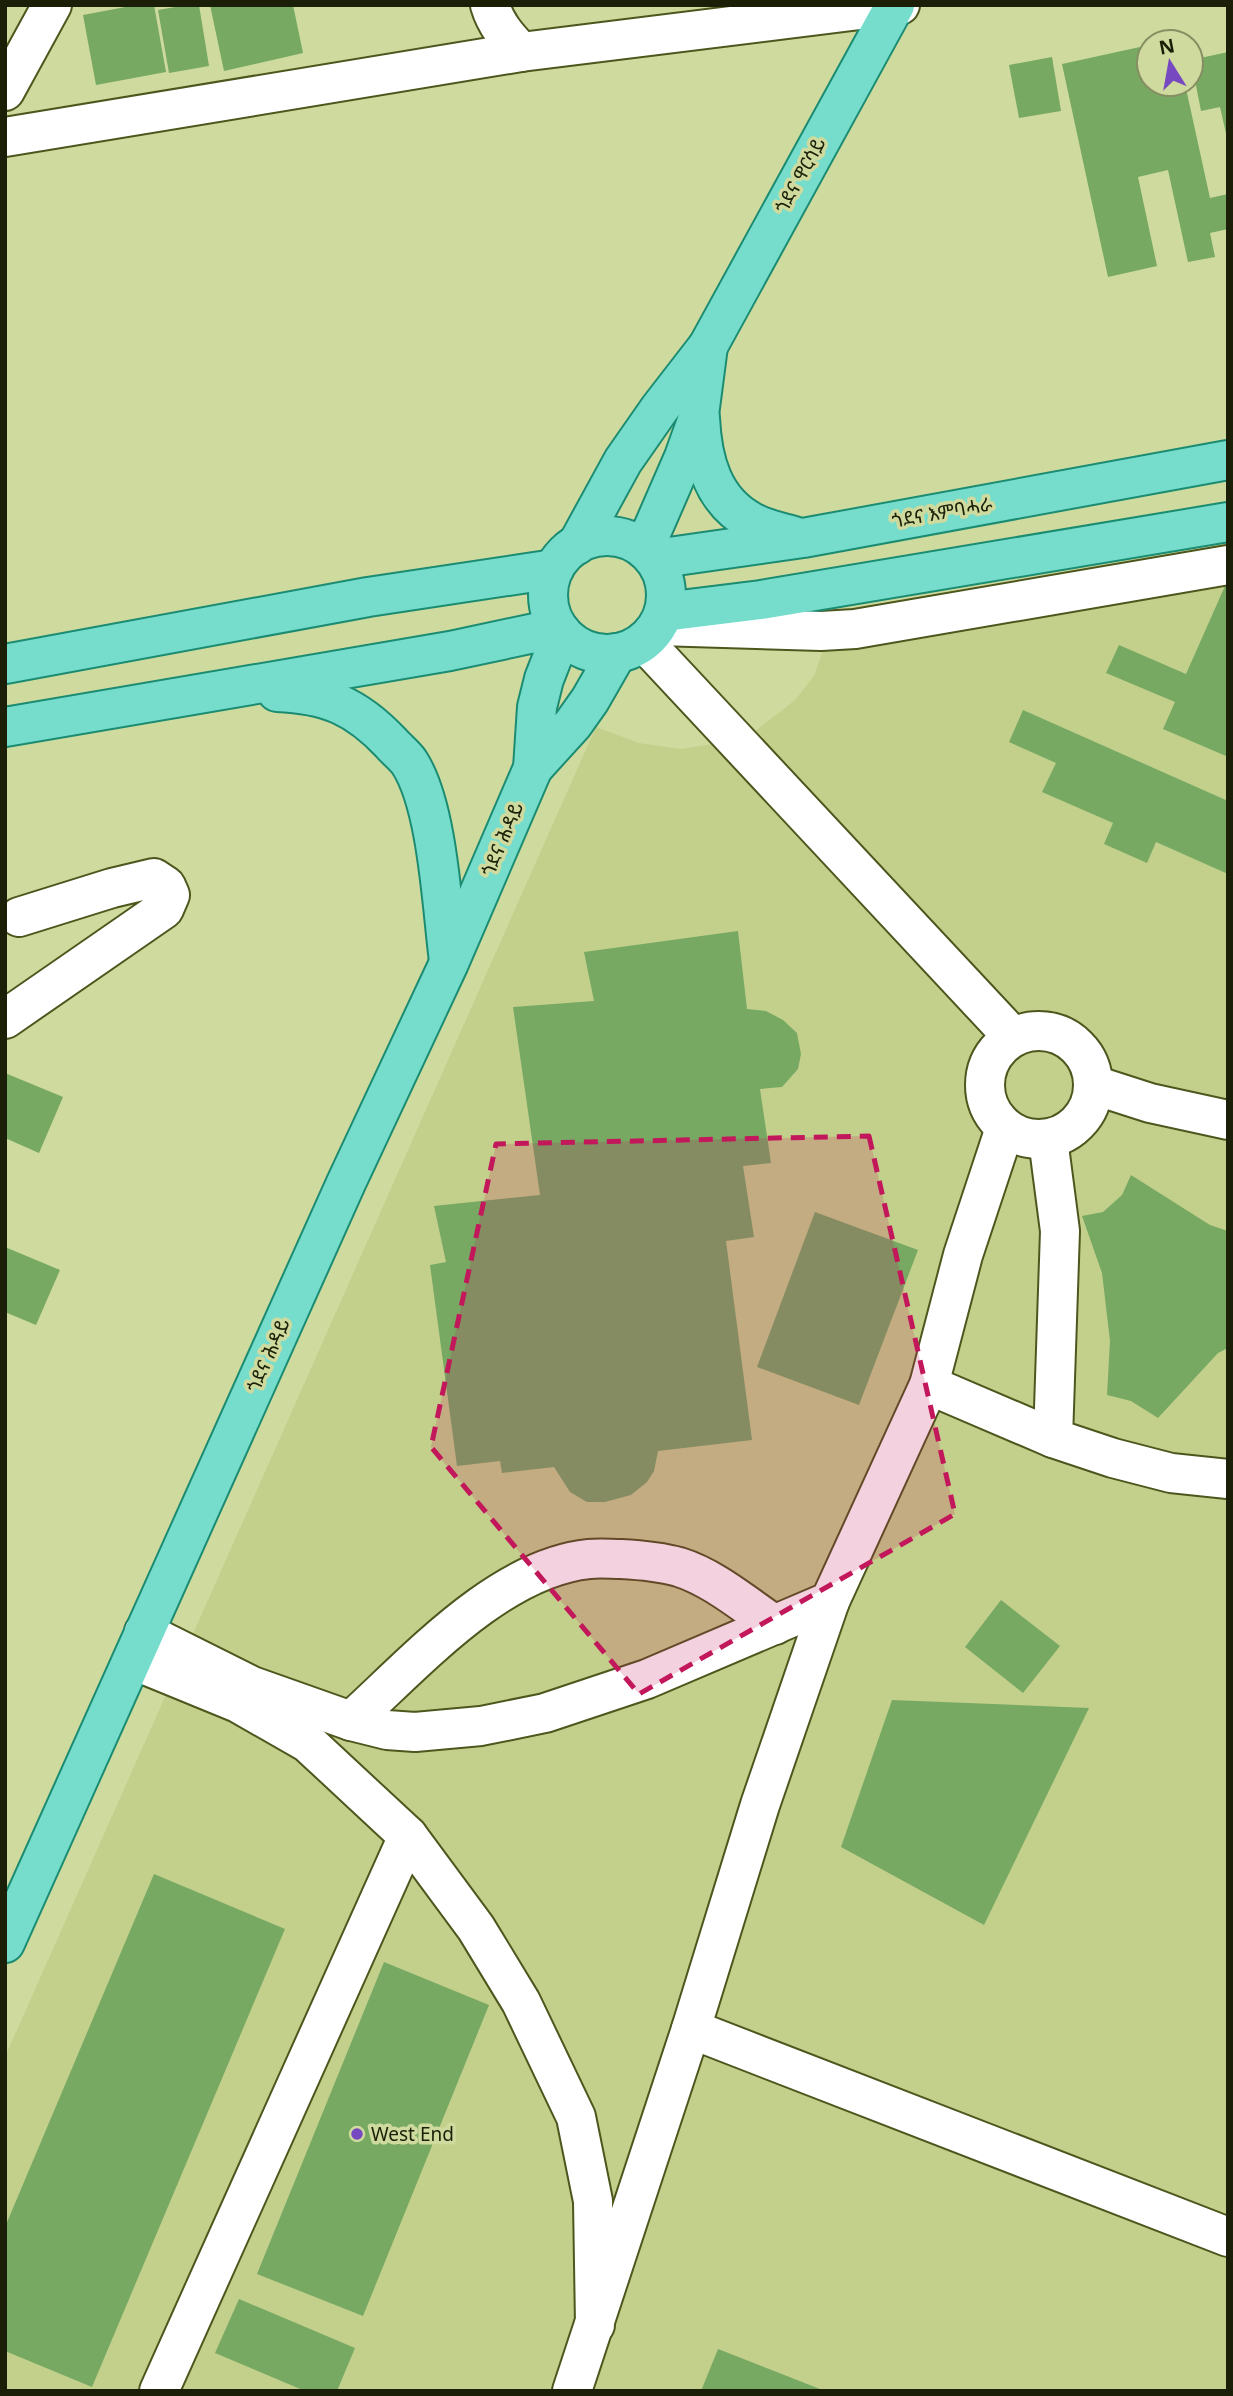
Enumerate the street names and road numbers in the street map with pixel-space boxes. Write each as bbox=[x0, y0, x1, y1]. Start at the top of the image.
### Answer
street label: ጎደና ዋርሳይ bbox=[769, 132, 831, 218]
street label: ጎደና እምባሓራ bbox=[890, 490, 994, 534]
street label: ጎደና ሕዳይ bbox=[475, 798, 529, 880]
street label: ጎደና ሕዳይ bbox=[240, 1314, 296, 1396]

